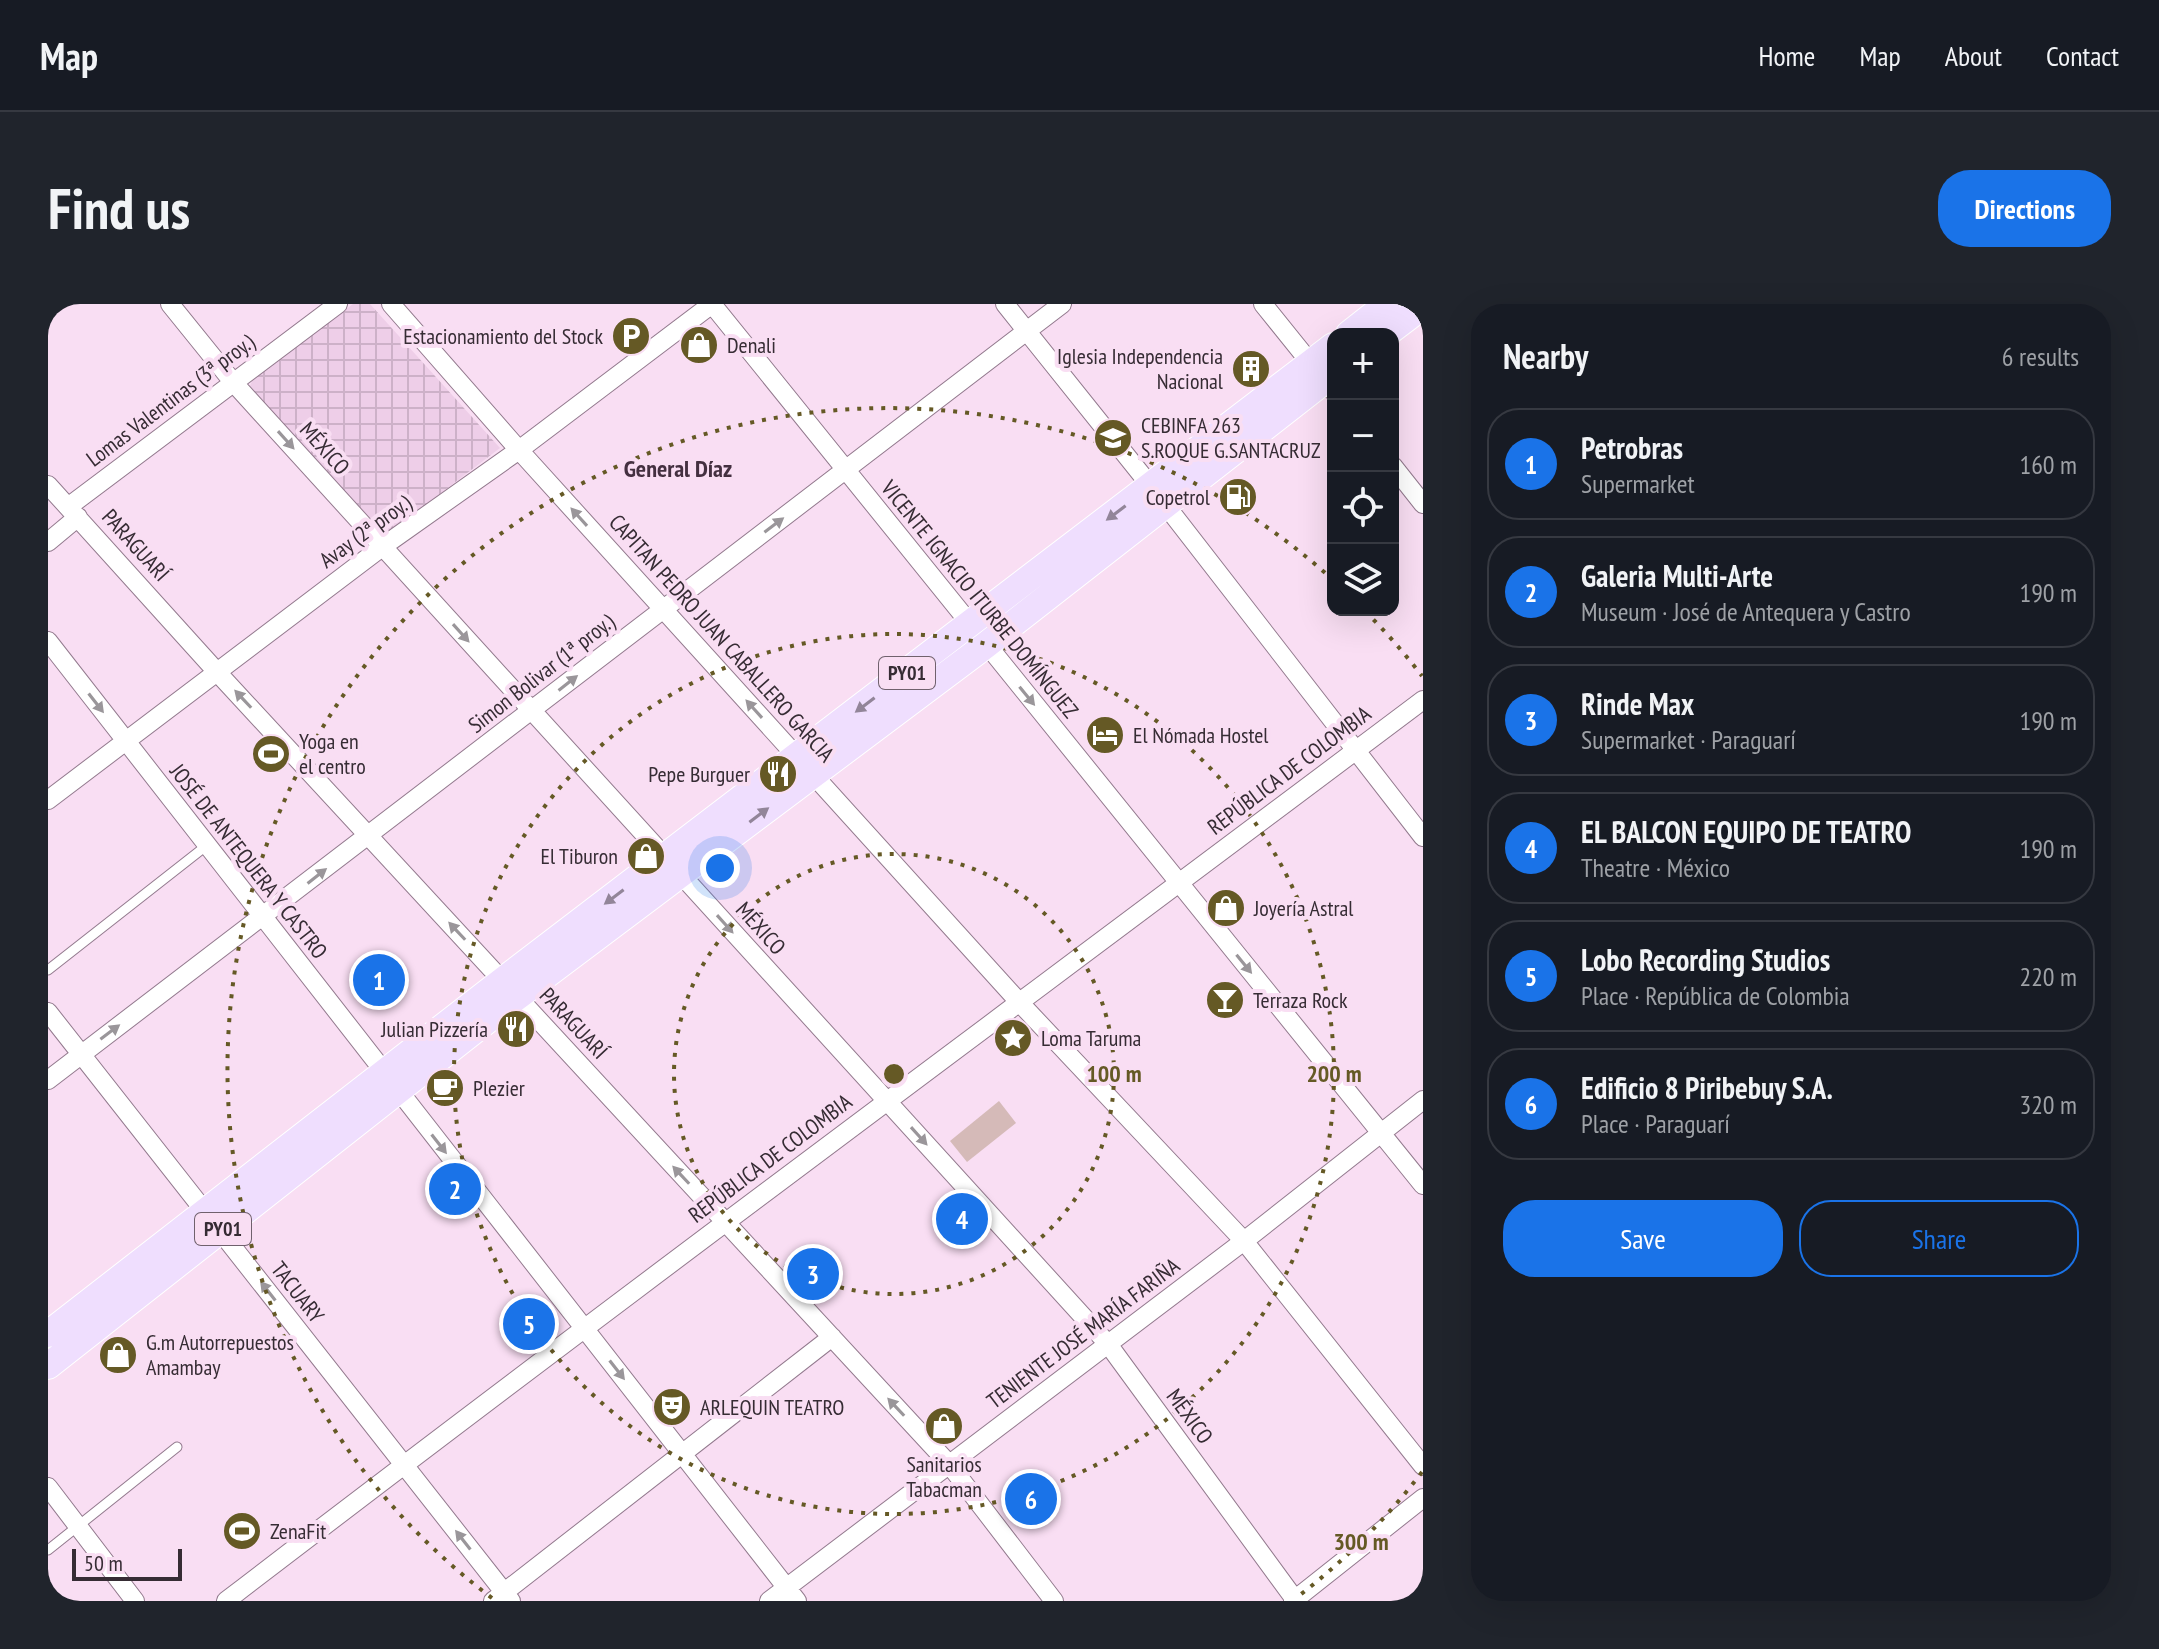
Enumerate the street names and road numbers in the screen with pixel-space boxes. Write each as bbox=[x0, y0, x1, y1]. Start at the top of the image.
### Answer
street label: Lomas Valentinas (3ª proy.) bbox=[80, 327, 260, 472]
street label: MÉXICO bbox=[294, 416, 356, 480]
street label: VICENTE IGNACIO ITURBE DOMÍNGUEZ bbox=[875, 474, 1085, 724]
street label: Avay (2ª proy.) bbox=[314, 488, 417, 574]
street label: PARAGUARÍ bbox=[96, 503, 176, 588]
street label: CAPITAN PEDRO JUAN CABALLERO GARCIA bbox=[603, 508, 841, 768]
street label: Simon Bolivar (1ª proy.) bbox=[462, 607, 620, 739]
road number: PY01 bbox=[879, 657, 935, 689]
street label: REPÚBLICA DE COLOMBIA bbox=[1202, 699, 1377, 840]
street label: JOSÉ DE ANTEQUERA Y CASTRO bbox=[164, 757, 334, 964]
street label: MÉXICO bbox=[730, 896, 792, 960]
street label: PARAGUARÍ bbox=[534, 981, 615, 1065]
street label: REPÚBLICA DE COLOMBIA bbox=[683, 1087, 858, 1228]
road number: PY01 bbox=[195, 1213, 251, 1245]
street label: TENIENTE JOSÉ MARÍA FARIÑA bbox=[981, 1251, 1185, 1415]
street label: TACUARY bbox=[265, 1256, 331, 1328]
street label: MÉXICO bbox=[1161, 1383, 1219, 1449]

